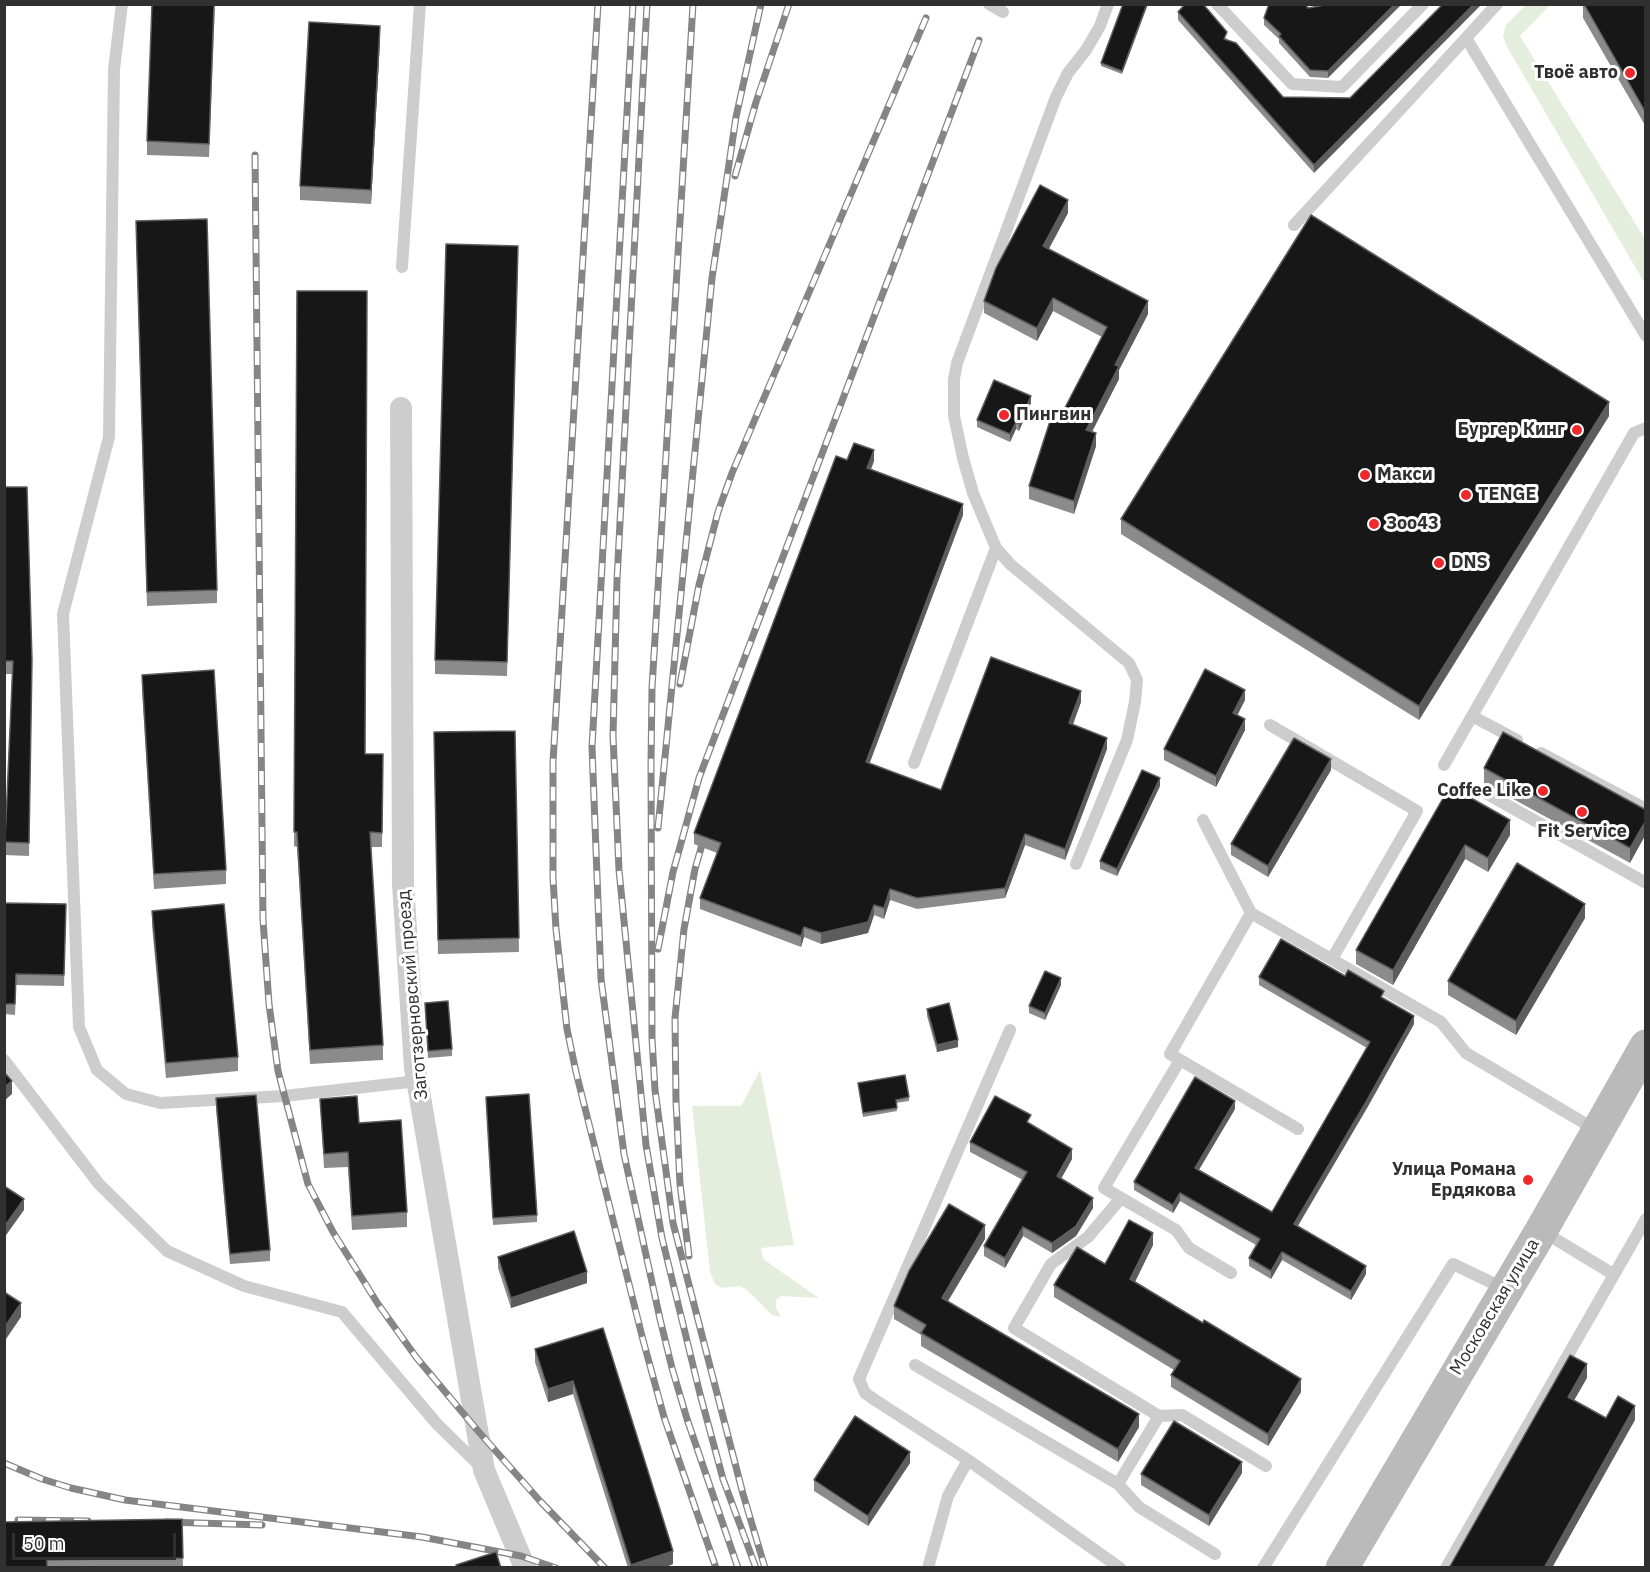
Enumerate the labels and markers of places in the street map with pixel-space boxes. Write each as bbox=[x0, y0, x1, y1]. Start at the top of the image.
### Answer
place label: Твоё авто bbox=[1534, 62, 1618, 84]
marker: Твоё авто bbox=[1623, 66, 1637, 80]
place label: Пингвин bbox=[1016, 404, 1091, 426]
marker: Пингвин bbox=[997, 408, 1011, 422]
place label: Бургер Кинг bbox=[1457, 419, 1565, 441]
marker: Бургер Кинг bbox=[1570, 423, 1584, 437]
place label: Макси bbox=[1377, 464, 1433, 486]
marker: Макси bbox=[1358, 468, 1372, 482]
place label: TENGE bbox=[1478, 484, 1536, 506]
marker: TENGE bbox=[1459, 488, 1473, 502]
place label: Зоо43 bbox=[1386, 513, 1439, 535]
marker: Зоо43 bbox=[1367, 517, 1381, 531]
place label: DNS bbox=[1451, 552, 1488, 574]
marker: DNS bbox=[1432, 556, 1446, 570]
place label: Coffee Like bbox=[1437, 780, 1531, 802]
marker: Coffee Like bbox=[1536, 784, 1550, 798]
marker: Fit Service bbox=[1575, 805, 1589, 819]
place label: Fit Service bbox=[1537, 821, 1627, 843]
place label: Улица Романа Ердякова bbox=[1392, 1159, 1516, 1202]
marker: Улица Романа Ердякова bbox=[1521, 1173, 1535, 1187]

